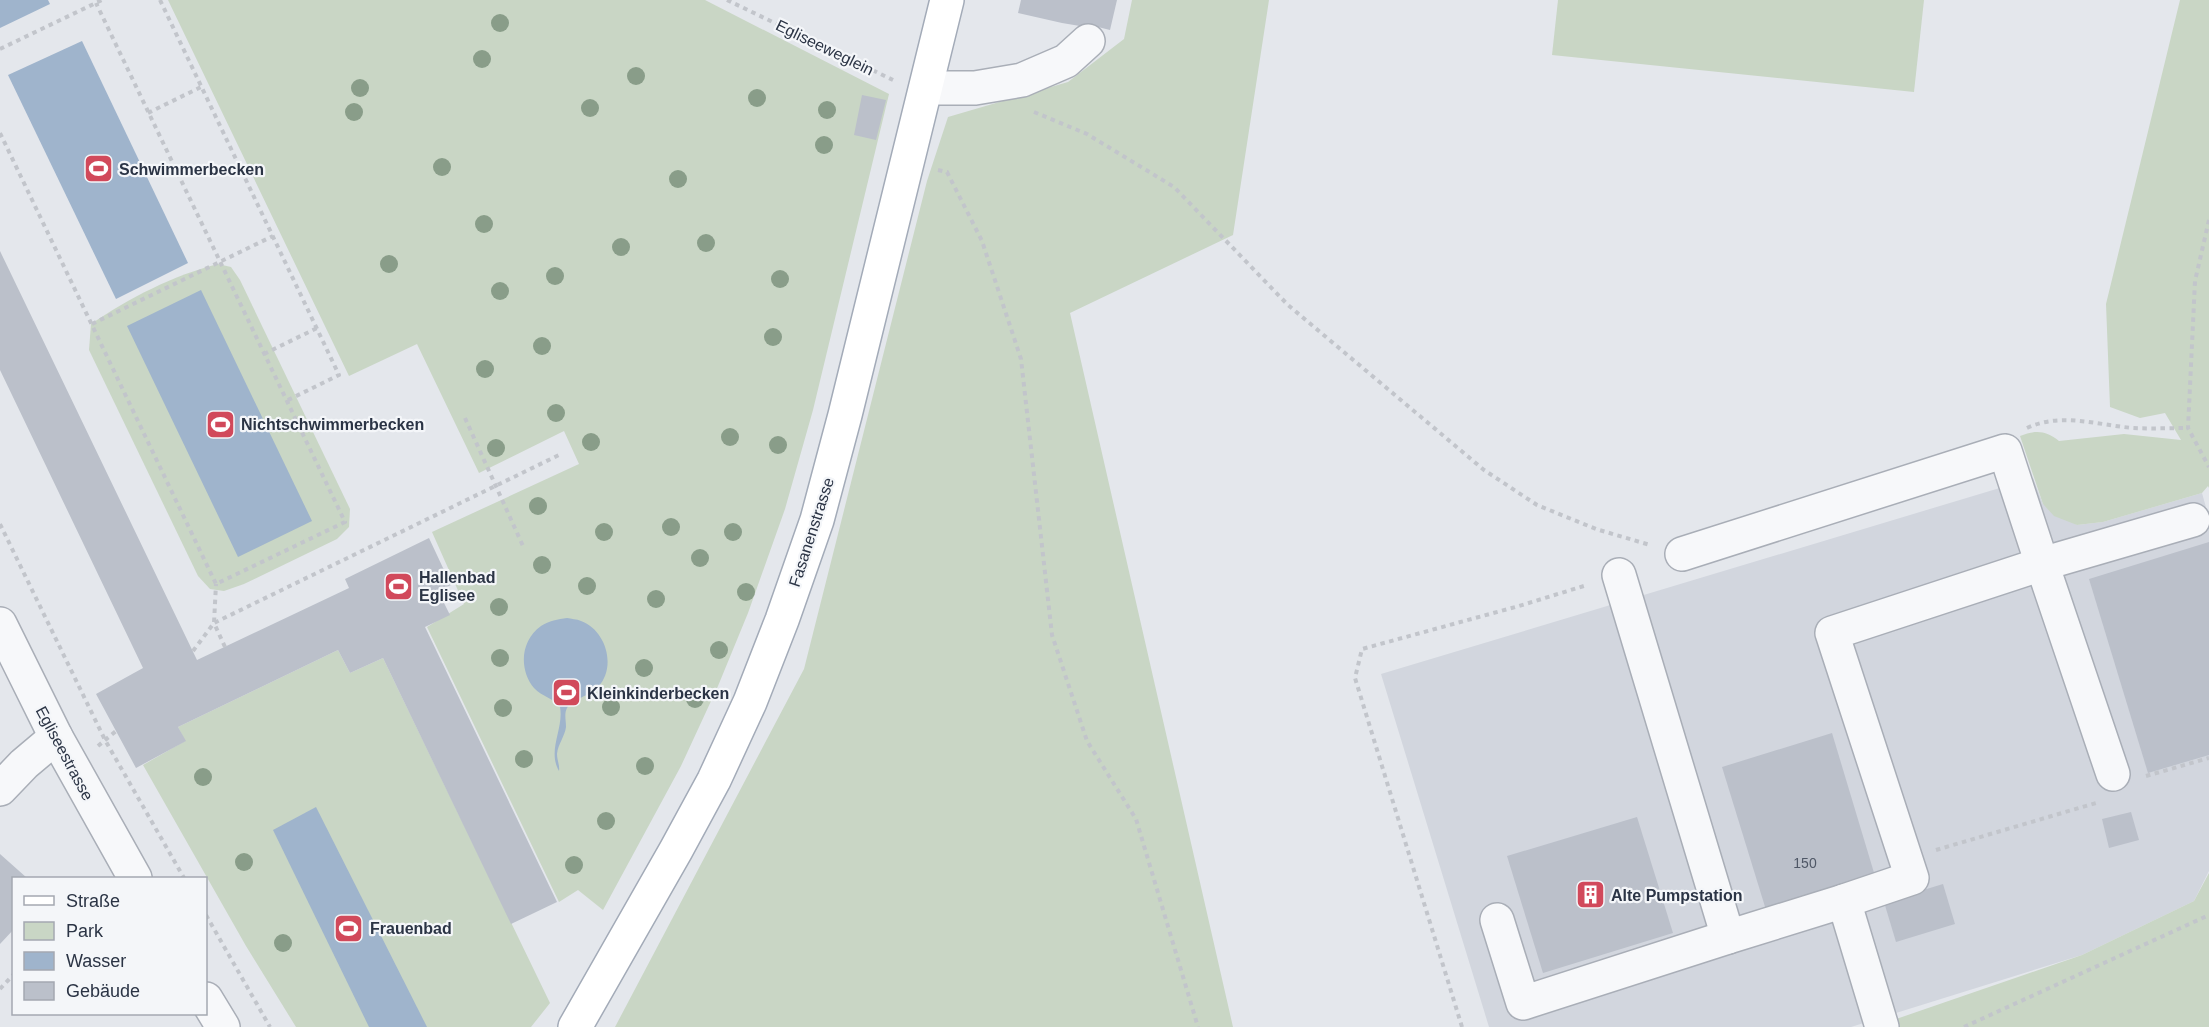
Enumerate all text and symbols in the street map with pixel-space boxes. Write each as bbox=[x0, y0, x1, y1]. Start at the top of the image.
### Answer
street label: Egliseeweglein bbox=[773, 16, 876, 78]
sports icon: Schwimmerbecken bbox=[82, 153, 114, 185]
place label: Schwimmerbecken bbox=[119, 161, 264, 178]
sports icon: Nichtschwimmerbecken bbox=[204, 408, 236, 440]
place label: Nichtschwimmerbecken bbox=[241, 416, 424, 433]
street label: Fasanenstrasse bbox=[786, 475, 837, 589]
place label: Hallenbad Eglisee bbox=[419, 569, 495, 604]
sports icon: Hallenbad Eglisee bbox=[382, 570, 414, 602]
sports icon: Kleinkinderbecken bbox=[550, 677, 582, 709]
place label: Kleinkinderbecken bbox=[587, 685, 729, 702]
street label: Egliseestrasse bbox=[33, 703, 97, 803]
house number: 150 bbox=[1793, 855, 1817, 871]
legend bbox=[12, 877, 207, 1015]
building icon: Alte Pumpstation bbox=[1574, 879, 1606, 911]
place label: Alte Pumpstation bbox=[1611, 887, 1743, 904]
text: Straße bbox=[66, 891, 120, 911]
sports icon: Frauenbad bbox=[333, 912, 365, 944]
place label: Frauenbad bbox=[370, 920, 452, 937]
text: Park bbox=[66, 921, 104, 941]
text: Wasser bbox=[66, 951, 126, 971]
text: Gebäude bbox=[66, 981, 140, 1001]

